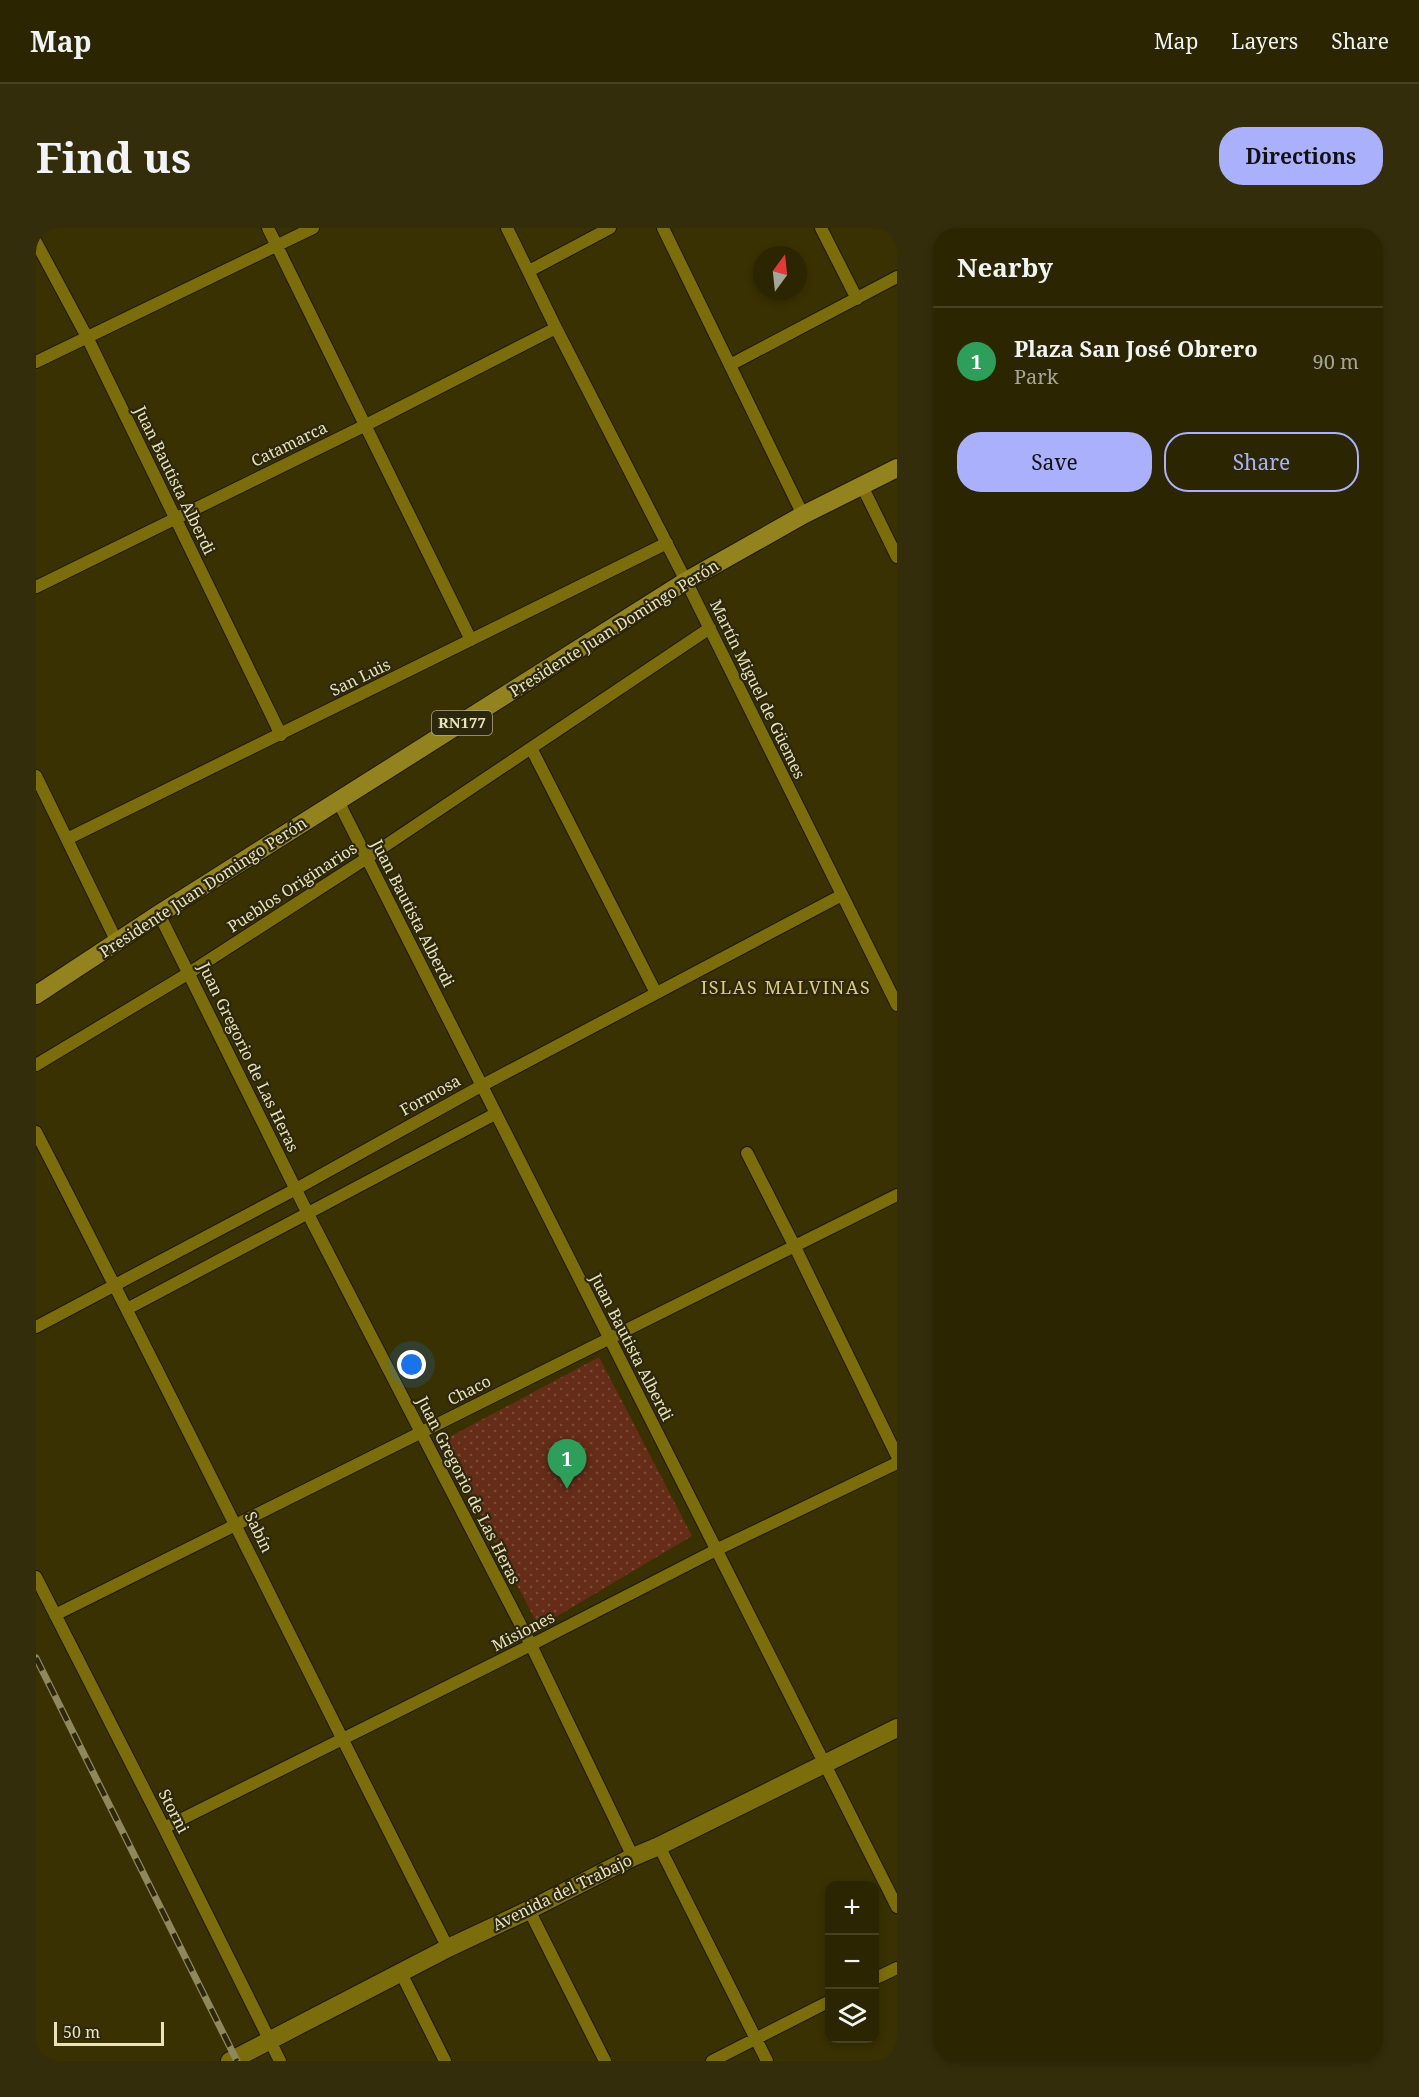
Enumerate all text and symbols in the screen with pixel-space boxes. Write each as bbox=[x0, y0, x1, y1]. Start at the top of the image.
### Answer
text: Map bbox=[30, 22, 92, 60]
text: Map bbox=[1154, 27, 1198, 55]
text: Layers bbox=[1231, 27, 1298, 55]
text: Share bbox=[1331, 27, 1389, 55]
button: Directions bbox=[1219, 127, 1383, 185]
text: Find us bbox=[36, 128, 191, 185]
north arrow bbox=[753, 246, 807, 300]
text: Nearby bbox=[957, 249, 1053, 285]
text: Plaza San José Obrero bbox=[1014, 333, 1258, 363]
text: 1 bbox=[971, 348, 982, 375]
text: 90 m bbox=[1313, 348, 1359, 375]
text: Park bbox=[1014, 363, 1058, 390]
street label: Juan Bautista Alberdi bbox=[129, 401, 221, 558]
street label: Catamarca bbox=[247, 416, 331, 472]
button: Save bbox=[957, 432, 1152, 492]
button: Share bbox=[1164, 432, 1359, 492]
street label: Presidente Juan Domingo Perón bbox=[505, 554, 723, 702]
street label: Martín Miguel de Güemes bbox=[705, 596, 811, 782]
street label: San Luis bbox=[326, 653, 394, 701]
road number: RN177 bbox=[432, 711, 492, 735]
street label: Presidente Juan Domingo Perón bbox=[95, 812, 311, 962]
street label: Juan Bautista Alberdi bbox=[366, 835, 460, 991]
street label: Pueblos Originarios bbox=[223, 837, 361, 937]
street label: Juan Gregorio de Las Heras bbox=[193, 958, 305, 1155]
district label: ISLAS MALVINAS bbox=[701, 975, 871, 999]
street label: Formosa bbox=[396, 1069, 464, 1121]
street label: Juan Bautista Alberdi bbox=[585, 1269, 679, 1425]
your location bbox=[397, 1350, 426, 1379]
street label: Chaco bbox=[443, 1370, 495, 1410]
street label: Juan Gregorio de Las Heras bbox=[411, 1391, 526, 1588]
pin: 1 bbox=[548, 1440, 586, 1489]
street label: Sabín bbox=[240, 1508, 278, 1556]
street label: Misiones bbox=[488, 1606, 558, 1656]
street label: Storni bbox=[154, 1785, 194, 1837]
street label: Avenida del Trabajo bbox=[488, 1849, 636, 1935]
map controls bbox=[825, 1881, 879, 2043]
button: + bbox=[825, 1881, 879, 1935]
button: − bbox=[825, 1935, 879, 1989]
button: layers bbox=[825, 1989, 879, 2043]
scale bar bbox=[54, 2019, 164, 2046]
text: 50 m bbox=[63, 2021, 100, 2043]

